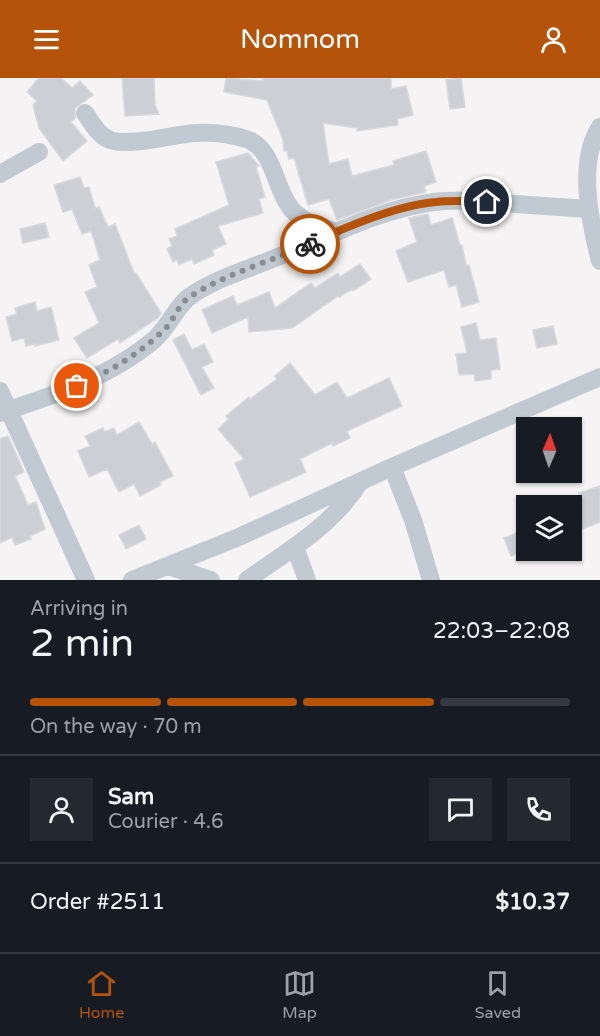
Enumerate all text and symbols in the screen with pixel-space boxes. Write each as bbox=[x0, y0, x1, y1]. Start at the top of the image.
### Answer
icon: menu bbox=[30, 23, 63, 56]
text: Nomnom bbox=[240, 23, 360, 56]
icon: person bbox=[537, 23, 570, 56]
pin bbox=[461, 176, 512, 227]
icon: home bbox=[470, 185, 503, 218]
courier bbox=[280, 214, 340, 274]
icon: bike bbox=[294, 228, 327, 261]
pin bbox=[51, 360, 102, 411]
icon: bag bbox=[60, 369, 93, 402]
north arrow bbox=[516, 417, 582, 483]
map controls bbox=[516, 417, 582, 561]
button: layers bbox=[516, 495, 582, 561]
text: Arriving in bbox=[30, 597, 128, 621]
text: 22:03–22:08 bbox=[433, 618, 570, 644]
text: 2 min bbox=[30, 620, 134, 667]
text: On the way · 70 m bbox=[30, 715, 202, 739]
button: person bbox=[30, 778, 93, 841]
button: chat bbox=[429, 778, 492, 841]
button: phone bbox=[507, 778, 570, 841]
text: Sam bbox=[108, 784, 154, 810]
text: Courier · 4.6 bbox=[108, 810, 223, 834]
text: Order #2511 bbox=[30, 889, 165, 915]
text: $10.37 bbox=[495, 889, 570, 915]
tab: Home bbox=[79, 967, 124, 1023]
tab: Map bbox=[282, 967, 317, 1023]
tab: Saved bbox=[475, 967, 521, 1023]

